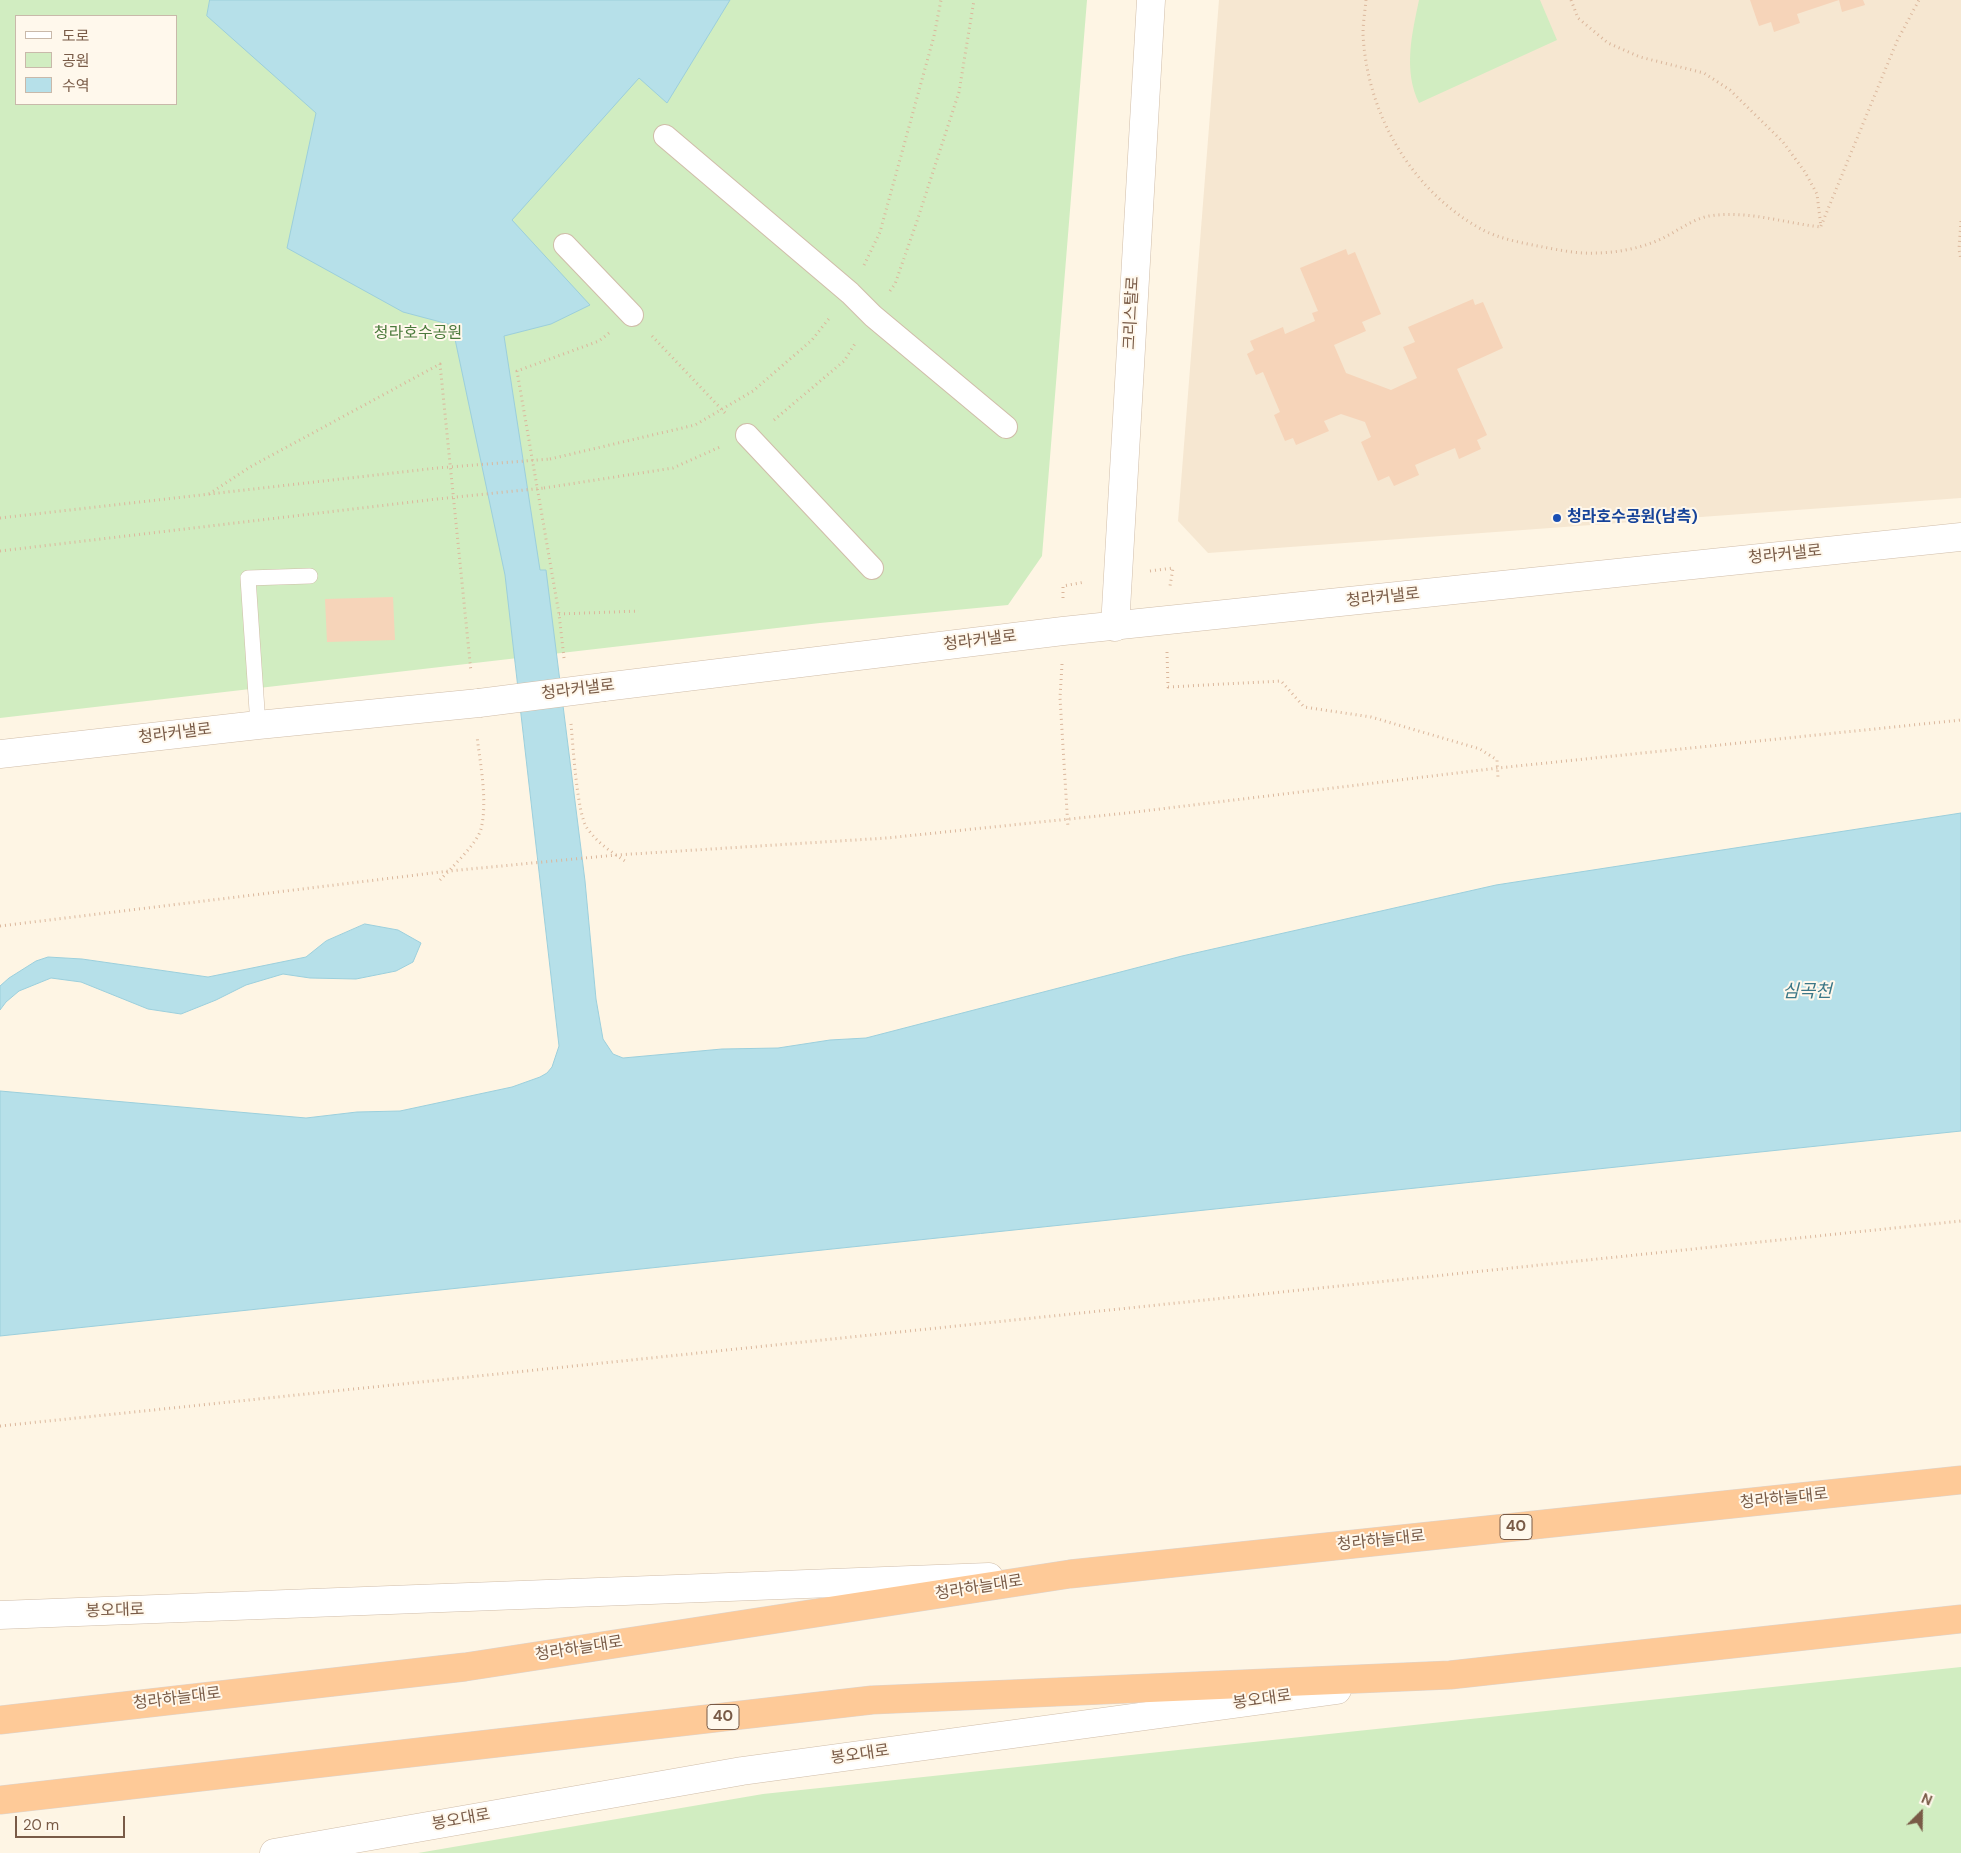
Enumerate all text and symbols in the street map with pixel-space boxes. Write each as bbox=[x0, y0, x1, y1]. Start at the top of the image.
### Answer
legend bbox=[15, 15, 178, 105]
text: 도로 bbox=[62, 26, 90, 46]
text: 공원 bbox=[62, 51, 90, 71]
text: 수역 bbox=[62, 76, 90, 96]
street label: 크리스탈로 bbox=[1120, 276, 1144, 350]
park label: 청라호수공원 bbox=[374, 324, 462, 344]
place label: 청라호수공원(남측) bbox=[1567, 508, 1698, 528]
marker: 청라호수공원(남측) bbox=[1551, 512, 1563, 524]
street label: 청라커낼로 bbox=[1747, 542, 1823, 568]
street label: 청라커낼로 bbox=[1345, 585, 1421, 611]
street label: 청라커낼로 bbox=[942, 627, 1018, 655]
street label: 청라커낼로 bbox=[540, 676, 616, 704]
street label: 청라커낼로 bbox=[137, 720, 213, 748]
water label: 심곡천 bbox=[1782, 981, 1832, 1003]
street label: 청라하늘대로 bbox=[1739, 1485, 1829, 1513]
road number: 40 bbox=[1500, 1514, 1532, 1540]
street label: 청라하늘대로 bbox=[1336, 1527, 1426, 1555]
street label: 청라하늘대로 bbox=[934, 1572, 1024, 1604]
street label: 봉오대로 bbox=[85, 1600, 145, 1622]
street label: 청라하늘대로 bbox=[534, 1633, 624, 1665]
street label: 청라하늘대로 bbox=[132, 1684, 222, 1714]
street label: 봉오대로 bbox=[1232, 1686, 1292, 1714]
road number: 40 bbox=[707, 1704, 739, 1730]
street label: 봉오대로 bbox=[830, 1741, 890, 1769]
north arrow bbox=[1896, 1788, 1946, 1838]
text: N bbox=[1919, 1789, 1935, 1809]
street label: 봉오대로 bbox=[430, 1805, 492, 1835]
scale bar bbox=[18, 1806, 128, 1838]
text: 20 m bbox=[23, 1815, 59, 1835]

